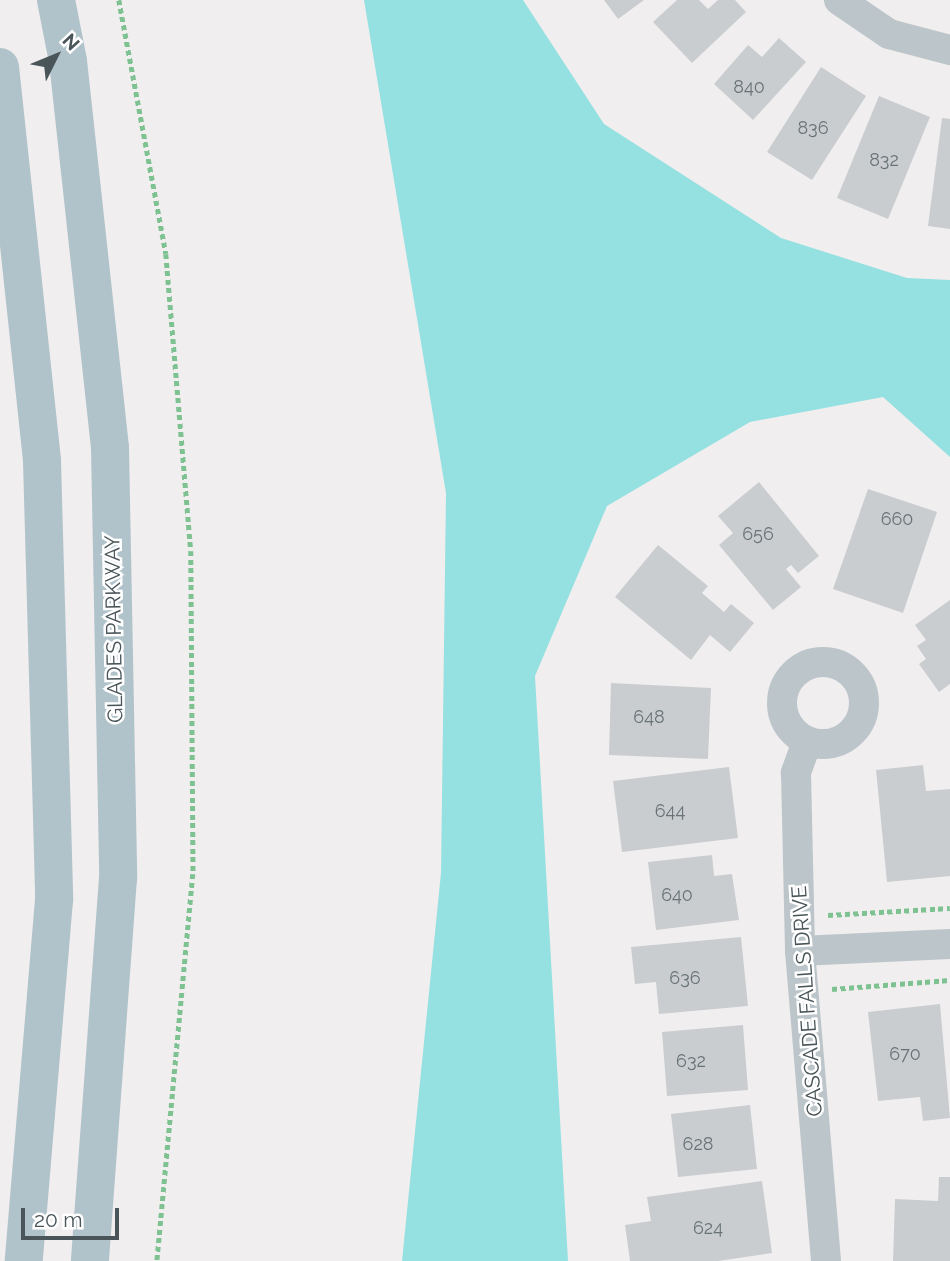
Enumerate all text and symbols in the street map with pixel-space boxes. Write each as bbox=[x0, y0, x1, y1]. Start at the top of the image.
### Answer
north arrow bbox=[21, 21, 91, 91]
text: N bbox=[58, 29, 84, 54]
house number: 840 bbox=[733, 76, 765, 98]
house number: 836 bbox=[797, 117, 829, 139]
house number: 832 bbox=[869, 149, 899, 171]
house number: 660 bbox=[881, 508, 913, 530]
house number: 656 bbox=[742, 523, 774, 545]
street label: GLADES PARKWAY bbox=[100, 535, 128, 723]
house number: 648 bbox=[633, 706, 665, 728]
house number: 644 bbox=[655, 800, 685, 822]
house number: 640 bbox=[661, 884, 693, 906]
street label: CASCADE FALLS DRIVE bbox=[786, 885, 828, 1117]
house number: 636 bbox=[669, 967, 701, 989]
house number: 670 bbox=[889, 1043, 921, 1065]
house number: 632 bbox=[676, 1050, 706, 1072]
house number: 628 bbox=[683, 1133, 713, 1155]
scale bar bbox=[24, 1194, 122, 1238]
text: 20 m bbox=[34, 1207, 82, 1232]
house number: 624 bbox=[693, 1217, 723, 1239]

